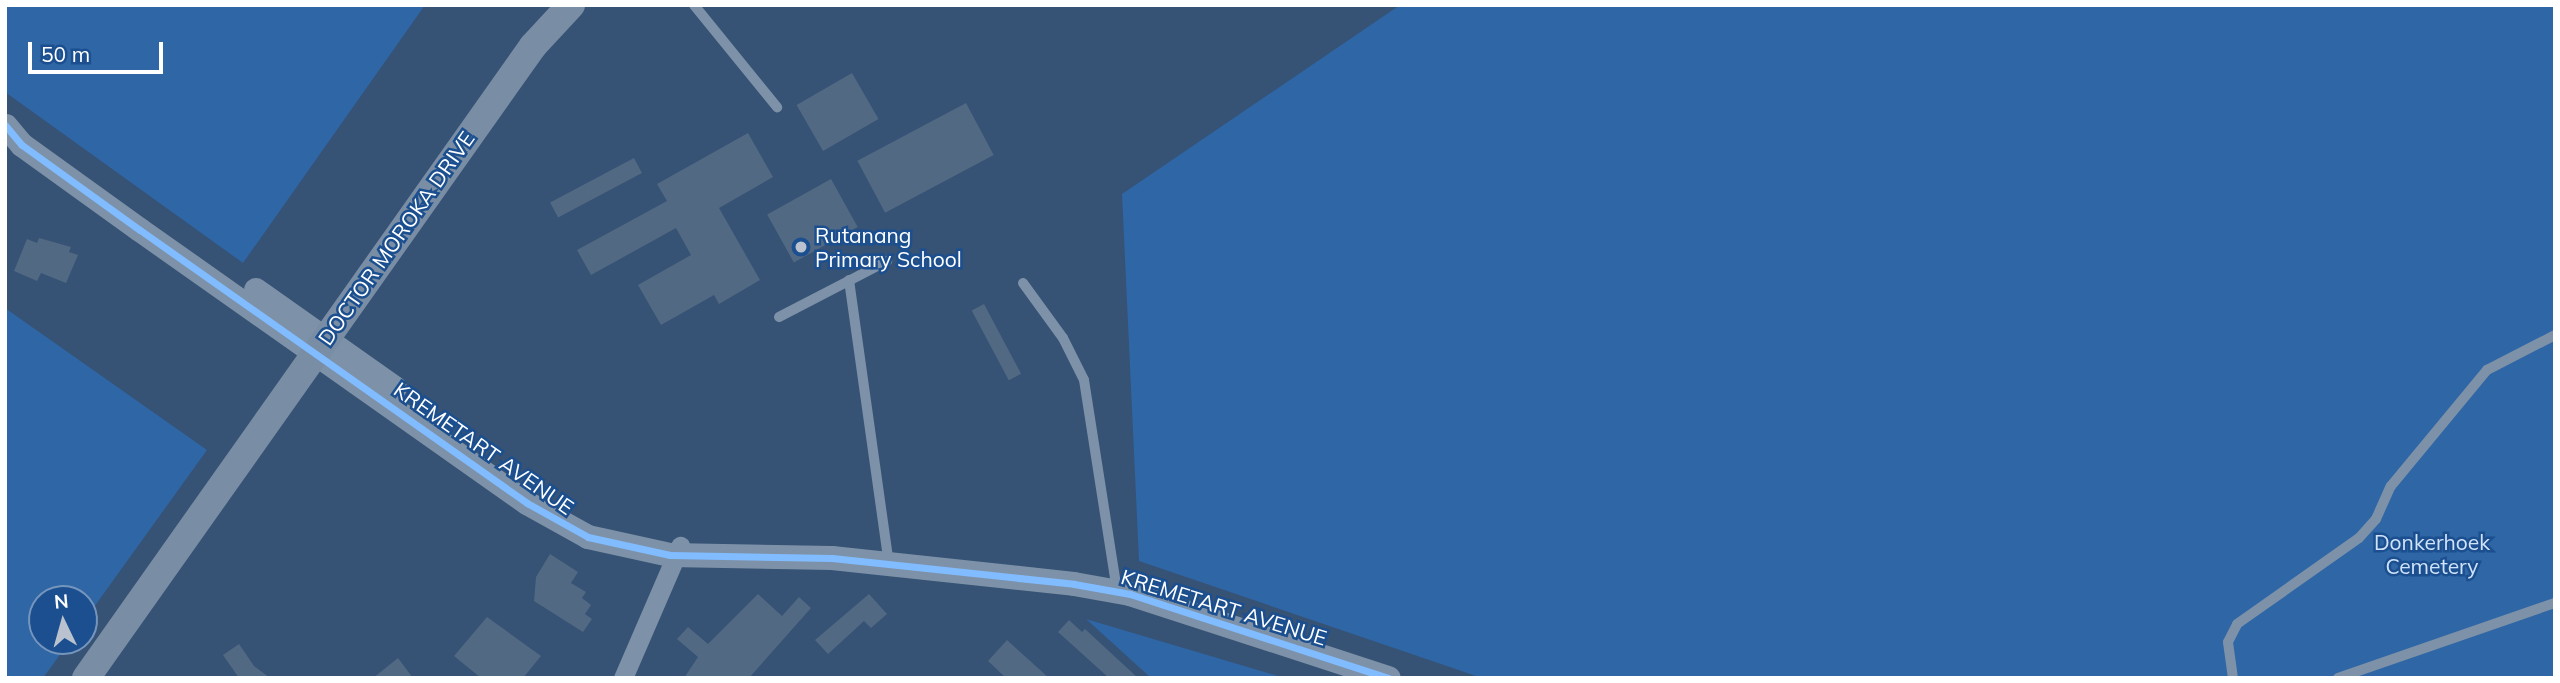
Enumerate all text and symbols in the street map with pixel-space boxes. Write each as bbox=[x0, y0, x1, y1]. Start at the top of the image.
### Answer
scale bar bbox=[32, 28, 166, 72]
text: 50 m bbox=[41, 41, 90, 67]
street label: DOCTOR MOROKA DRIVE bbox=[312, 126, 480, 350]
place label: Rutanang Primary School bbox=[815, 222, 962, 272]
marker: Rutanang Primary School bbox=[793, 239, 809, 255]
street label: KREMETART AVENUE bbox=[389, 376, 579, 520]
park label: Donkerhoek Cemetery bbox=[2374, 529, 2490, 579]
street label: KREMETART AVENUE bbox=[1118, 564, 1330, 650]
north arrow bbox=[28, 585, 98, 655]
text: N bbox=[53, 588, 70, 614]

